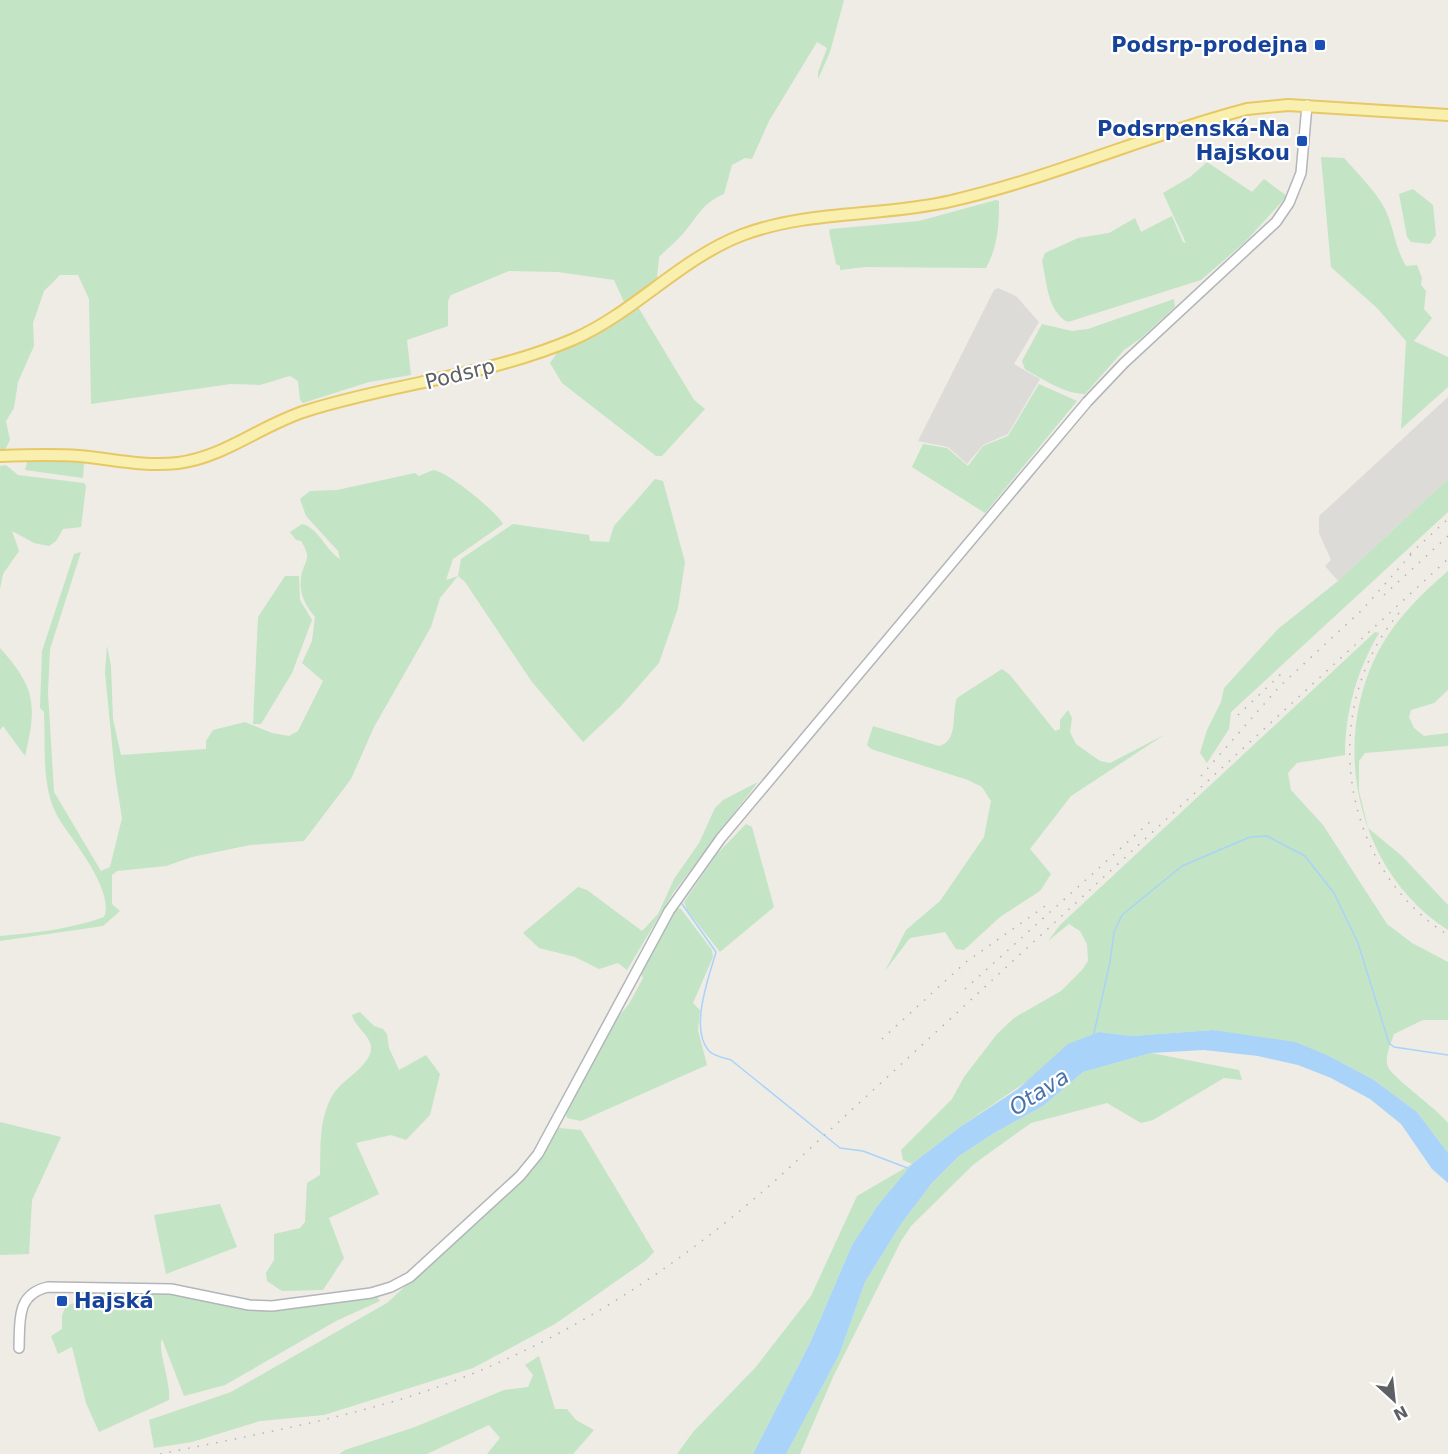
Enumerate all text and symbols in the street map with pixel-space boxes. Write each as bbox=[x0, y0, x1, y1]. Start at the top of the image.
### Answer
place label: Podsrp-prodejna bbox=[1111, 33, 1308, 57]
marker: Podsrp-prodejna bbox=[1313, 38, 1327, 52]
place label: Podsrpenská-Na Hajskou bbox=[1097, 117, 1290, 165]
marker: Podsrpenská-Na Hajskou bbox=[1295, 134, 1309, 148]
street label: Podsrp bbox=[423, 354, 497, 394]
water label: Otava bbox=[1005, 1064, 1073, 1120]
place label: Hajská bbox=[74, 1289, 154, 1313]
marker: Hajská bbox=[55, 1294, 69, 1308]
north arrow bbox=[1364, 1370, 1424, 1430]
text: N bbox=[1390, 1401, 1411, 1424]

